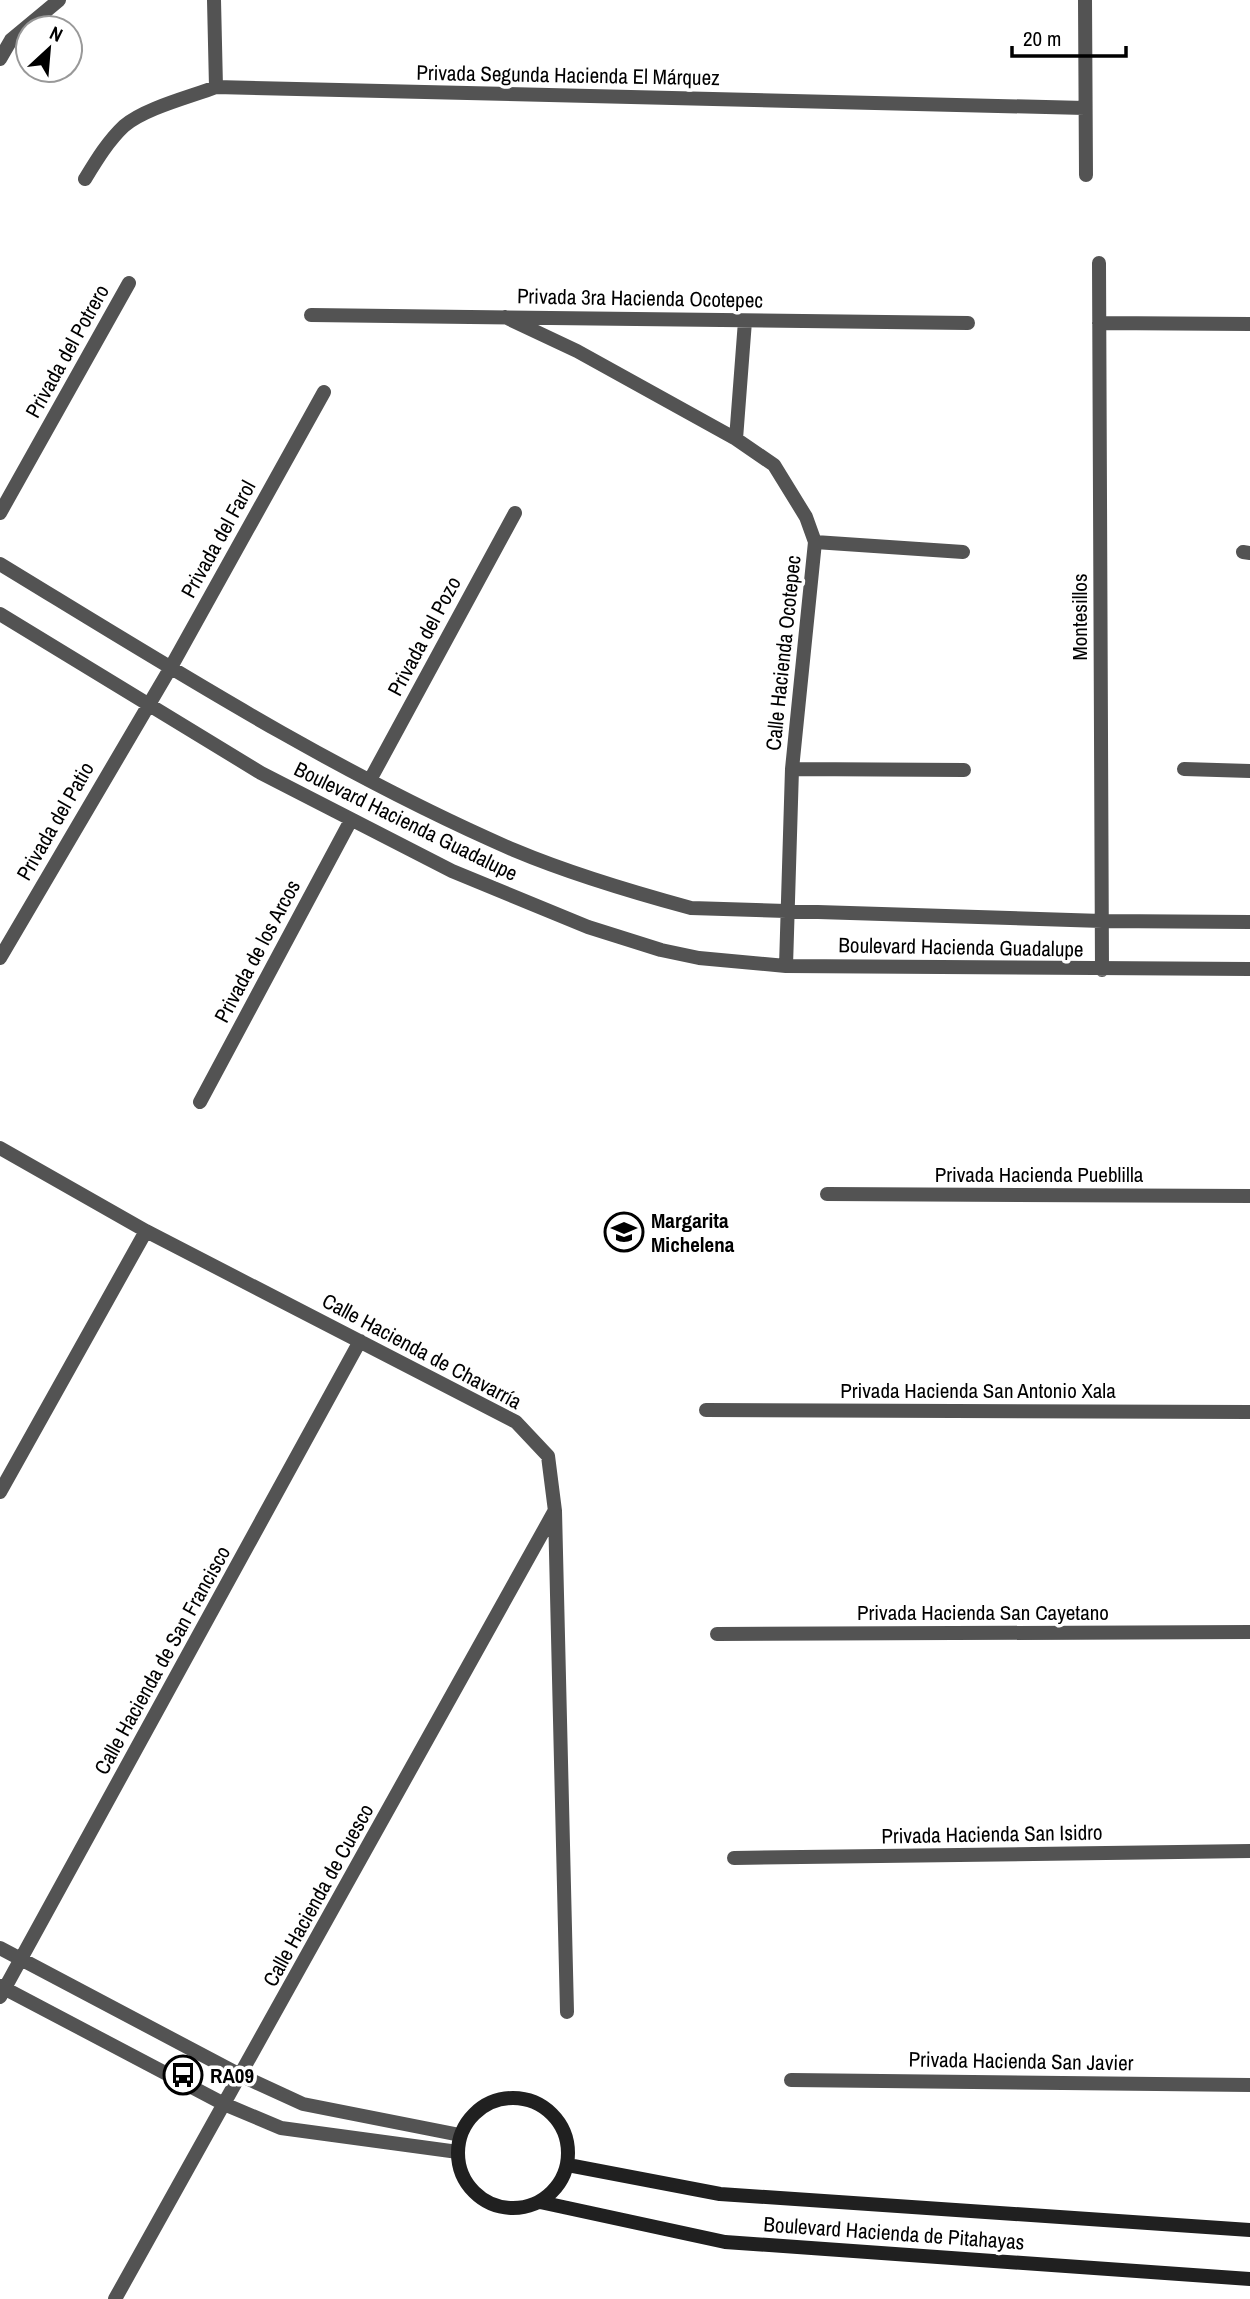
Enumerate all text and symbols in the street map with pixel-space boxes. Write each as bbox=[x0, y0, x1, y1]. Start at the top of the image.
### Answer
north arrow bbox=[14, 14, 84, 84]
scale bar bbox=[1012, 14, 1126, 58]
text: N bbox=[46, 20, 67, 48]
text: 20 m bbox=[1023, 24, 1061, 53]
street label: Privada Segunda Hacienda El Márquez bbox=[416, 58, 720, 92]
street label: Privada del Potrero bbox=[18, 279, 116, 423]
street label: Privada 3ra Hacienda Ocotepec bbox=[517, 281, 763, 315]
street label: Privada del Farol bbox=[174, 475, 262, 603]
street label: Calle Hacienda Ocotepec bbox=[758, 554, 808, 752]
street label: Privada del Pozo bbox=[380, 571, 468, 701]
street label: Montesillos bbox=[1065, 573, 1094, 661]
street label: Boulevard Hacienda Guadalupe bbox=[290, 754, 522, 888]
street label: Privada del Patio bbox=[9, 757, 101, 885]
street label: Privada de los Arcos bbox=[207, 874, 307, 1028]
street label: Boulevard Hacienda Guadalupe bbox=[838, 930, 1084, 964]
street label: Privada Hacienda Pueblilla bbox=[935, 1160, 1144, 1189]
place label: Margarita Michelena bbox=[651, 1206, 735, 1259]
school or university icon: Margarita Michelena bbox=[603, 1211, 645, 1253]
street label: Calle Hacienda de Chavarría bbox=[317, 1286, 527, 1416]
street label: Privada Hacienda San Antonio Xala bbox=[840, 1376, 1116, 1405]
street label: Calle Hacienda de San Francisco bbox=[87, 1540, 237, 1780]
street label: Privada Hacienda San Cayetano bbox=[857, 1598, 1109, 1627]
street label: Calle Hacienda de Cuesco bbox=[256, 1798, 380, 1992]
street label: Privada Hacienda San Isidro bbox=[881, 1818, 1103, 1850]
street label: Privada Hacienda San Javier bbox=[908, 2045, 1134, 2077]
bus stop icon: RA09 bbox=[162, 2054, 204, 2096]
place label: RA09 bbox=[210, 2061, 254, 2090]
street label: Boulevard Hacienda de Pitahayas bbox=[763, 2209, 1025, 2257]

